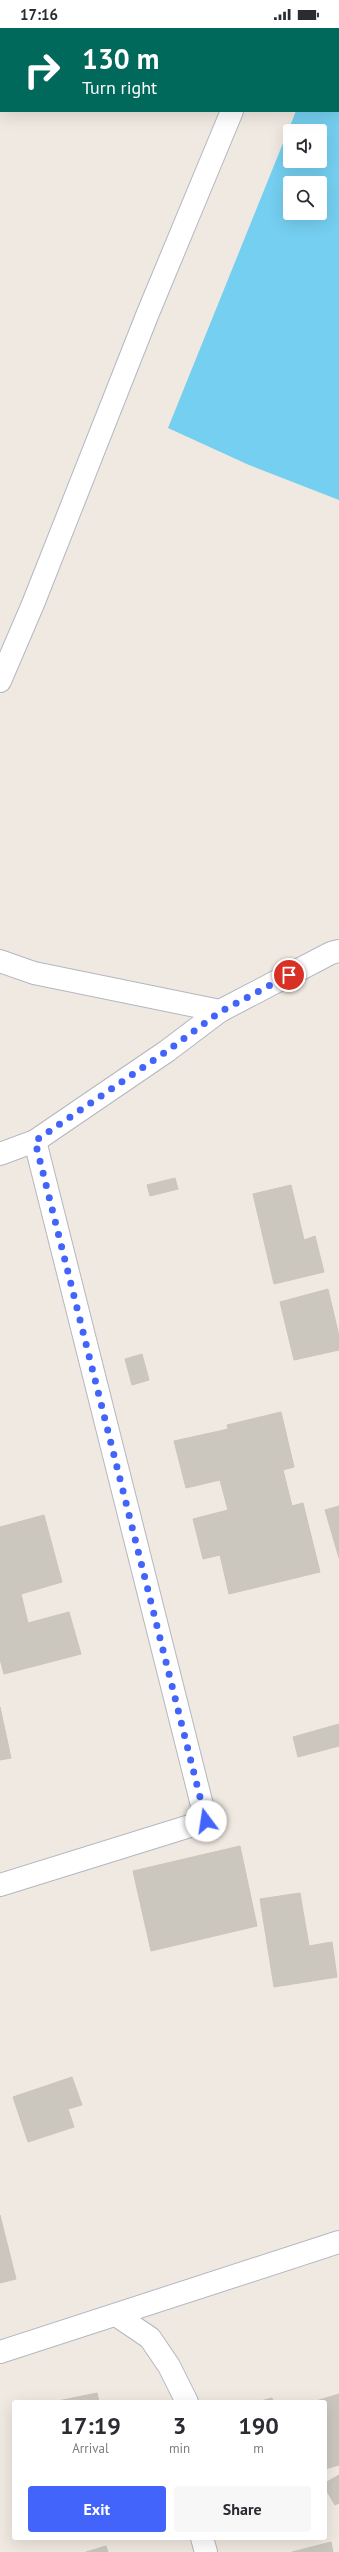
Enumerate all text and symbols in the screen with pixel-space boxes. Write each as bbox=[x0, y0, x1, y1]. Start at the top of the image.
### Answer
text: 17:16 bbox=[20, 5, 58, 24]
text: 130 m bbox=[82, 40, 159, 77]
icon: right bbox=[16, 44, 68, 96]
text: Turn right bbox=[82, 76, 157, 99]
map controls bbox=[283, 124, 327, 220]
button: sound bbox=[283, 124, 327, 168]
button: search bbox=[283, 176, 327, 220]
pin bbox=[272, 958, 306, 992]
icon: arrive bbox=[278, 964, 300, 986]
position arrow bbox=[185, 1800, 227, 1842]
text: 17:19 bbox=[60, 2410, 121, 2441]
text: 3 bbox=[173, 2410, 186, 2441]
text: 190 bbox=[238, 2410, 279, 2441]
text: Arrival bbox=[72, 2440, 109, 2457]
text: min bbox=[169, 2440, 190, 2457]
text: m bbox=[253, 2440, 264, 2457]
button: Exit bbox=[28, 2486, 166, 2532]
button: Share bbox=[174, 2486, 311, 2532]

